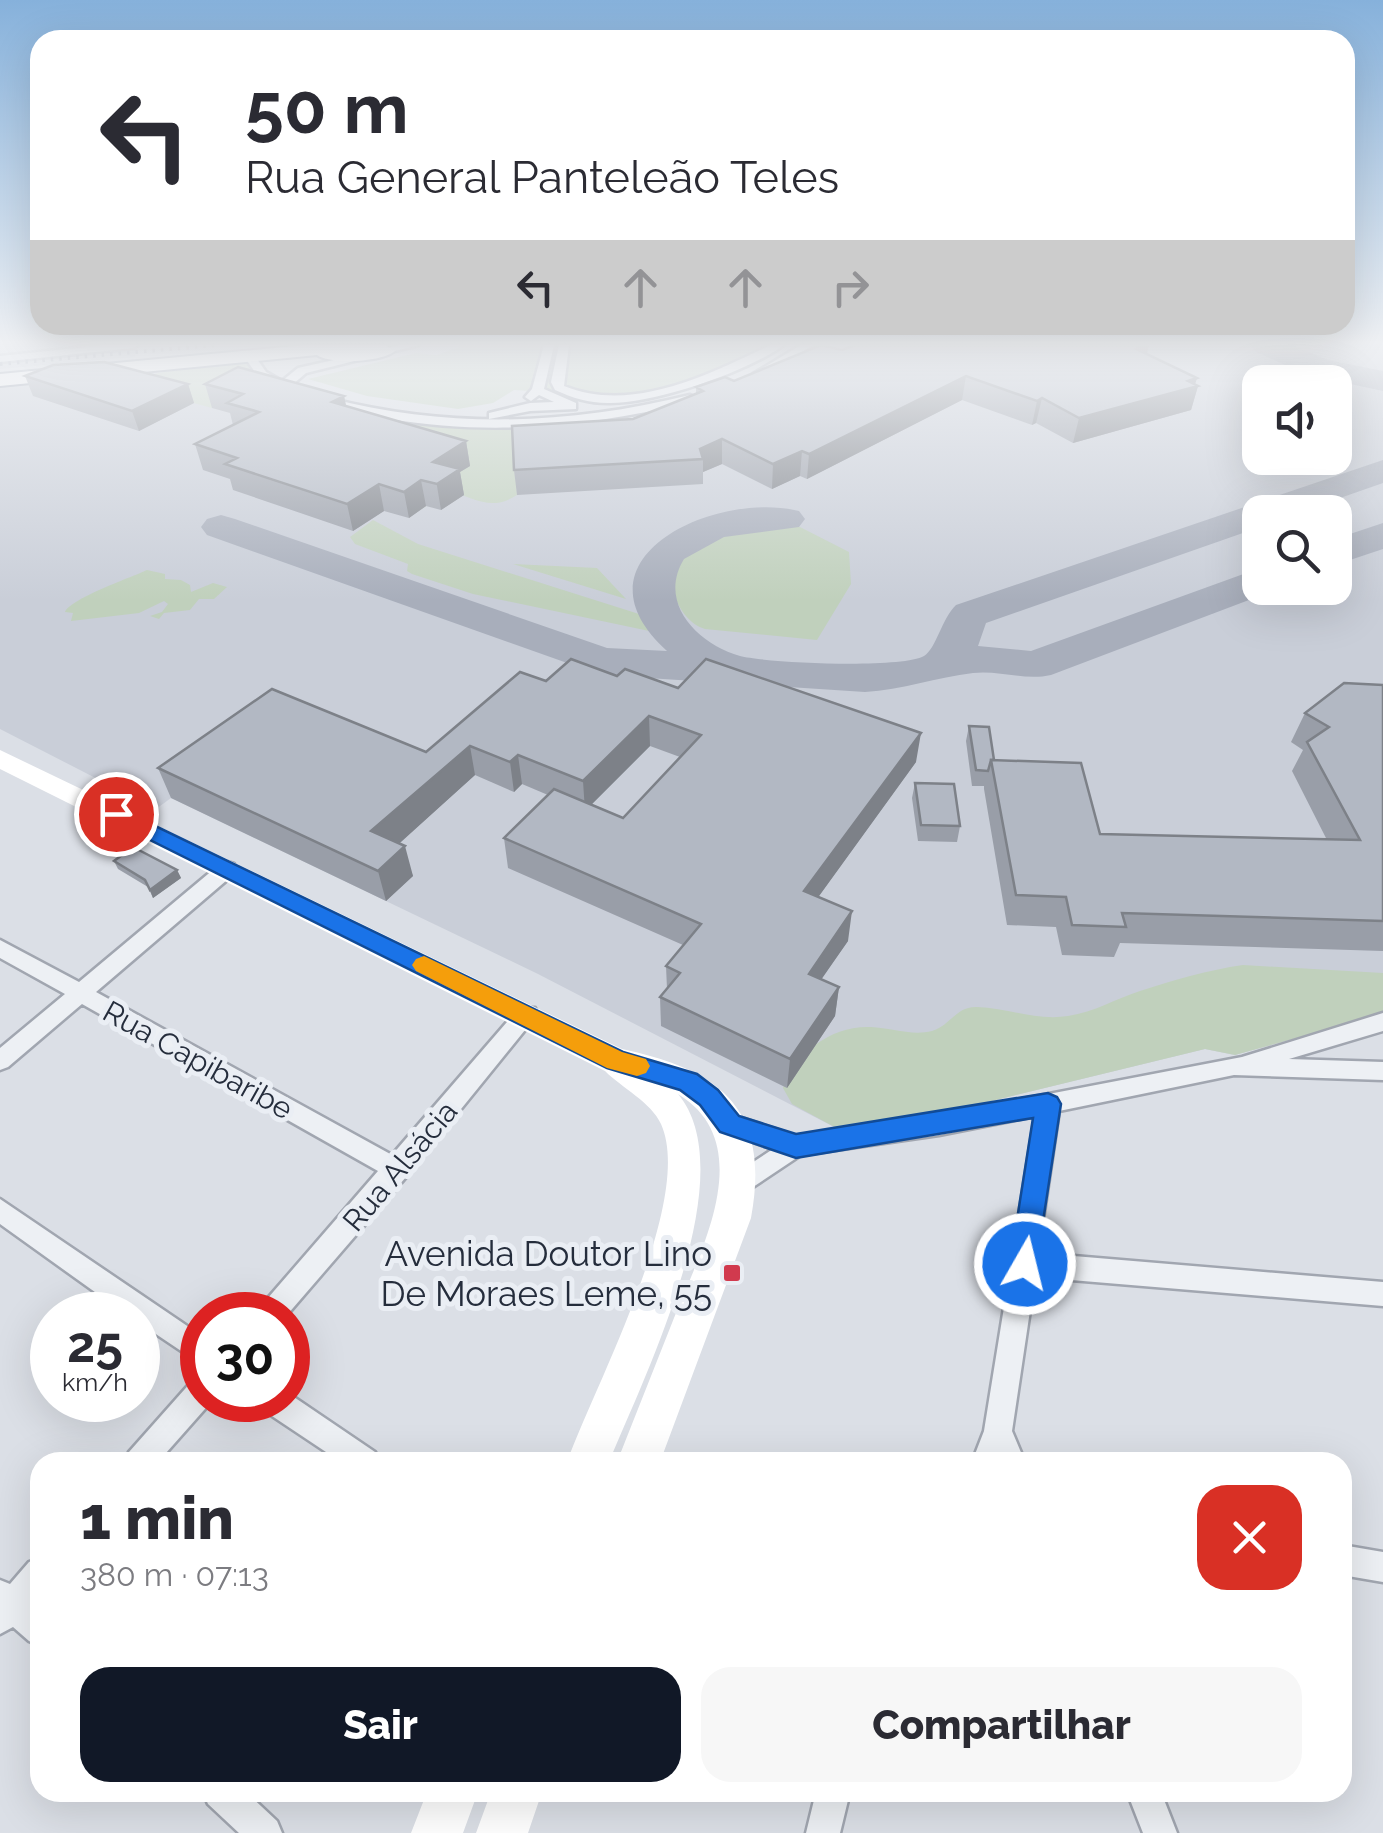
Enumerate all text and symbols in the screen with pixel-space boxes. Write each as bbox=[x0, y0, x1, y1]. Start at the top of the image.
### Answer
text: 50 m bbox=[245, 67, 409, 149]
icon: left bbox=[80, 70, 210, 200]
text: Rua General Panteleão Teles bbox=[245, 151, 839, 204]
icon: left bbox=[508, 260, 563, 315]
icon: ahead bbox=[613, 260, 668, 315]
icon: ahead bbox=[718, 260, 773, 315]
icon: right bbox=[823, 260, 878, 315]
map controls bbox=[1242, 365, 1352, 605]
button: sound bbox=[1242, 365, 1352, 475]
button: search bbox=[1242, 495, 1352, 605]
pin bbox=[74, 772, 159, 857]
icon: arrive bbox=[89, 787, 144, 842]
street label: Rua Capibaribe bbox=[97, 993, 299, 1127]
street label: Rua Alsácia bbox=[336, 1094, 464, 1238]
position arrow bbox=[973, 1212, 1077, 1316]
place label: Avenida Doutor Lino De Moraes Leme, 55 bbox=[380, 1233, 712, 1314]
marker: Avenida Doutor Lino De Moraes Leme, 55 bbox=[721, 1262, 743, 1284]
speed limit sign: 30 bbox=[180, 1292, 310, 1422]
text: 25 bbox=[67, 1315, 123, 1374]
text: km/h bbox=[62, 1367, 128, 1397]
text: 1 min bbox=[80, 1483, 234, 1553]
button: close bbox=[1197, 1485, 1302, 1590]
text: 380 m · 07:13 bbox=[80, 1556, 269, 1593]
button: Sair bbox=[80, 1667, 681, 1782]
button: Compartilhar bbox=[701, 1667, 1302, 1782]

